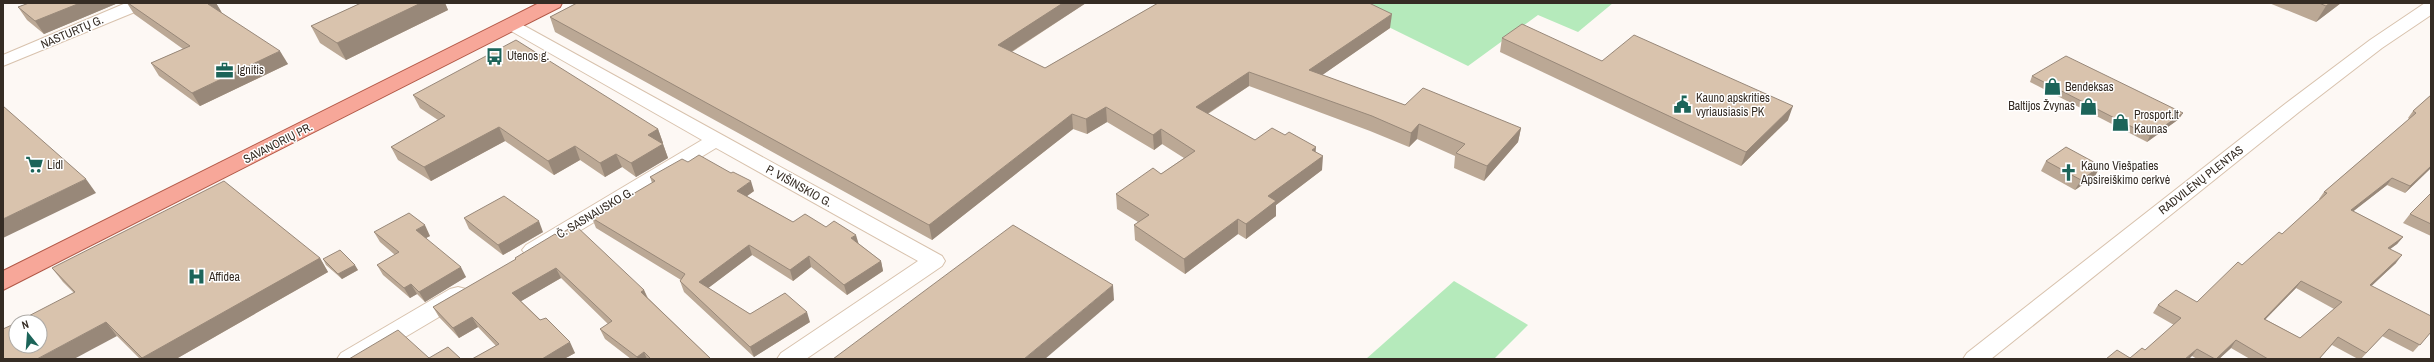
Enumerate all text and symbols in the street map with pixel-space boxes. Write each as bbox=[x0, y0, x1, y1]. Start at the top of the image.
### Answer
street label: NASTURTŲ G. bbox=[38, 12, 106, 52]
bus stop icon: Utenos g. bbox=[484, 46, 504, 66]
place label: Utenos g. bbox=[507, 48, 549, 64]
office icon: Ignitis bbox=[214, 60, 234, 80]
place label: Ignitis bbox=[237, 62, 264, 78]
shop icon: Bendeksas bbox=[2042, 77, 2062, 97]
place label: Bendeksas bbox=[2065, 79, 2114, 95]
place label: Kauno apskrities vyriausiasis PK bbox=[1696, 90, 1770, 120]
public building icon: Kauno apskrities vyriausiasis PK bbox=[1673, 95, 1693, 115]
shop icon: Baltijos Žvynas bbox=[2078, 96, 2098, 116]
place label: Baltijos Žvynas bbox=[2008, 98, 2075, 114]
place label: Prosport.lt Kaunas bbox=[2134, 107, 2179, 137]
shop icon: Prosport.lt Kaunas bbox=[2111, 112, 2131, 132]
street label: SAVANORIŲ PR. bbox=[241, 119, 315, 167]
street label: RADVILĖNŲ PLENTAS bbox=[2155, 142, 2247, 218]
supermarket icon: Lidl bbox=[24, 155, 44, 175]
place label: Lidl bbox=[47, 157, 63, 173]
place label: Kauno Viešpaties Apsireiškimo cerkvė bbox=[2080, 158, 2170, 188]
street label: P. VIŠINSKIO G. bbox=[763, 161, 835, 211]
church icon: Kauno Viešpaties Apsireiškimo cerkvė bbox=[2058, 163, 2078, 183]
street label: Č. SASNAUSKO G. bbox=[554, 184, 636, 242]
hospital icon: Affidea bbox=[186, 267, 206, 287]
place label: Affidea bbox=[208, 269, 241, 285]
north arrow bbox=[8, 314, 48, 354]
text: N bbox=[20, 317, 30, 332]

